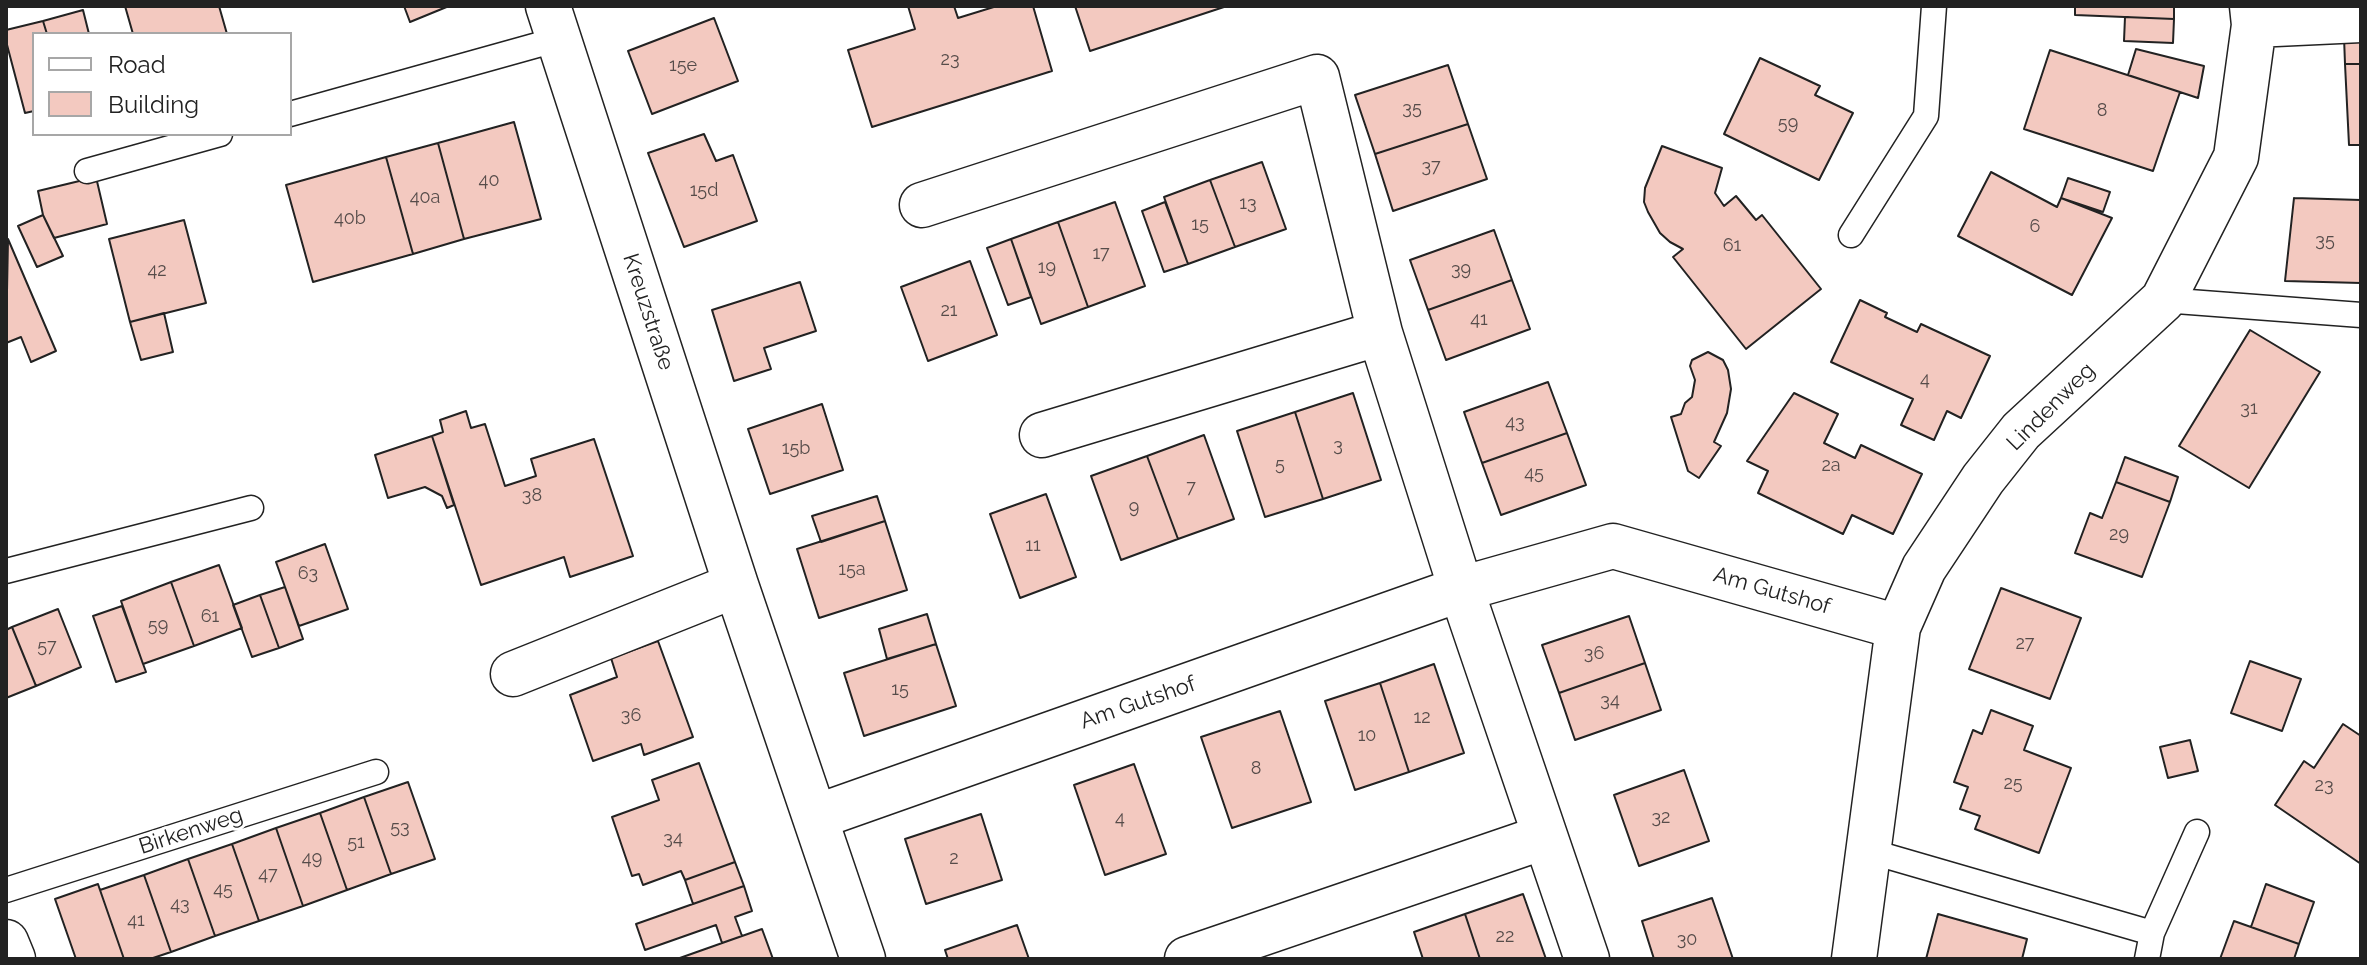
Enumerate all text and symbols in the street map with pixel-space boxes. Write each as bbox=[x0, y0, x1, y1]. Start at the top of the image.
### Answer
legend bbox=[32, 32, 292, 136]
house number: 23 bbox=[941, 49, 959, 71]
text: Road bbox=[108, 50, 166, 79]
house number: 15e bbox=[669, 55, 697, 77]
text: Building bbox=[108, 90, 199, 119]
house number: 35 bbox=[1402, 98, 1422, 120]
house number: 8 bbox=[2097, 100, 2107, 122]
house number: 59 bbox=[1778, 113, 1798, 135]
house number: 37 bbox=[1421, 156, 1441, 178]
house number: 40 bbox=[479, 170, 499, 192]
house number: 15d bbox=[690, 180, 718, 202]
house number: 40a bbox=[410, 187, 440, 209]
house number: 13 bbox=[1239, 193, 1257, 215]
house number: 40b bbox=[334, 208, 366, 230]
house number: 15 bbox=[1191, 214, 1209, 236]
house number: 6 bbox=[2030, 216, 2040, 238]
house number: 35 bbox=[2315, 230, 2335, 252]
house number: 61 bbox=[1723, 235, 1741, 257]
house number: 17 bbox=[1092, 243, 1110, 265]
street label: Kreuzstraße bbox=[617, 250, 679, 374]
house number: 19 bbox=[1038, 257, 1056, 279]
house number: 39 bbox=[1451, 259, 1471, 281]
house number: 42 bbox=[147, 260, 167, 282]
house number: 21 bbox=[940, 300, 958, 322]
house number: 41 bbox=[1470, 309, 1488, 331]
street label: Lindenweg bbox=[2001, 357, 2101, 457]
house number: 4 bbox=[1920, 369, 1930, 391]
house number: 31 bbox=[2240, 398, 2258, 420]
house number: 43 bbox=[1505, 412, 1525, 434]
house number: 3 bbox=[1333, 435, 1343, 457]
house number: 15b bbox=[782, 438, 810, 460]
house number: 5 bbox=[1275, 454, 1285, 476]
house number: 2a bbox=[1821, 455, 1841, 477]
house number: 45 bbox=[1524, 463, 1544, 485]
house number: 7 bbox=[1186, 477, 1196, 499]
house number: 38 bbox=[522, 485, 542, 507]
house number: 9 bbox=[1129, 497, 1139, 519]
house number: 29 bbox=[2109, 524, 2129, 546]
house number: 11 bbox=[1025, 535, 1041, 557]
house number: 15a bbox=[838, 559, 866, 581]
street label: Am Gutshof bbox=[1710, 562, 1834, 620]
house number: 63 bbox=[298, 563, 318, 585]
house number: 61 bbox=[201, 606, 219, 628]
house number: 59 bbox=[148, 615, 168, 637]
house number: 27 bbox=[2015, 633, 2035, 655]
house number: 57 bbox=[37, 636, 57, 658]
house number: 36 bbox=[1584, 643, 1604, 665]
street label: Am Gutshof bbox=[1077, 671, 1199, 735]
house number: 15 bbox=[891, 679, 909, 701]
house number: 34 bbox=[1600, 690, 1620, 712]
house number: 36 bbox=[621, 705, 641, 727]
house number: 12 bbox=[1413, 707, 1431, 729]
house number: 10 bbox=[1358, 725, 1376, 747]
house number: 8 bbox=[1251, 758, 1261, 780]
house number: 25 bbox=[2003, 773, 2023, 795]
house number: 23 bbox=[2315, 775, 2333, 797]
street label: Birkenweg bbox=[136, 802, 246, 860]
house number: 32 bbox=[1652, 807, 1670, 829]
house number: 4 bbox=[1115, 808, 1125, 830]
house number: 53 bbox=[390, 817, 410, 839]
house number: 34 bbox=[663, 828, 683, 850]
house number: 51 bbox=[347, 832, 365, 854]
house number: 49 bbox=[302, 848, 322, 870]
house number: 2 bbox=[949, 848, 959, 870]
house number: 47 bbox=[258, 864, 278, 886]
house number: 45 bbox=[213, 879, 233, 901]
house number: 43 bbox=[170, 894, 190, 916]
house number: 41 bbox=[127, 910, 145, 932]
house number: 22 bbox=[1496, 926, 1514, 948]
house number: 30 bbox=[1677, 929, 1697, 951]

